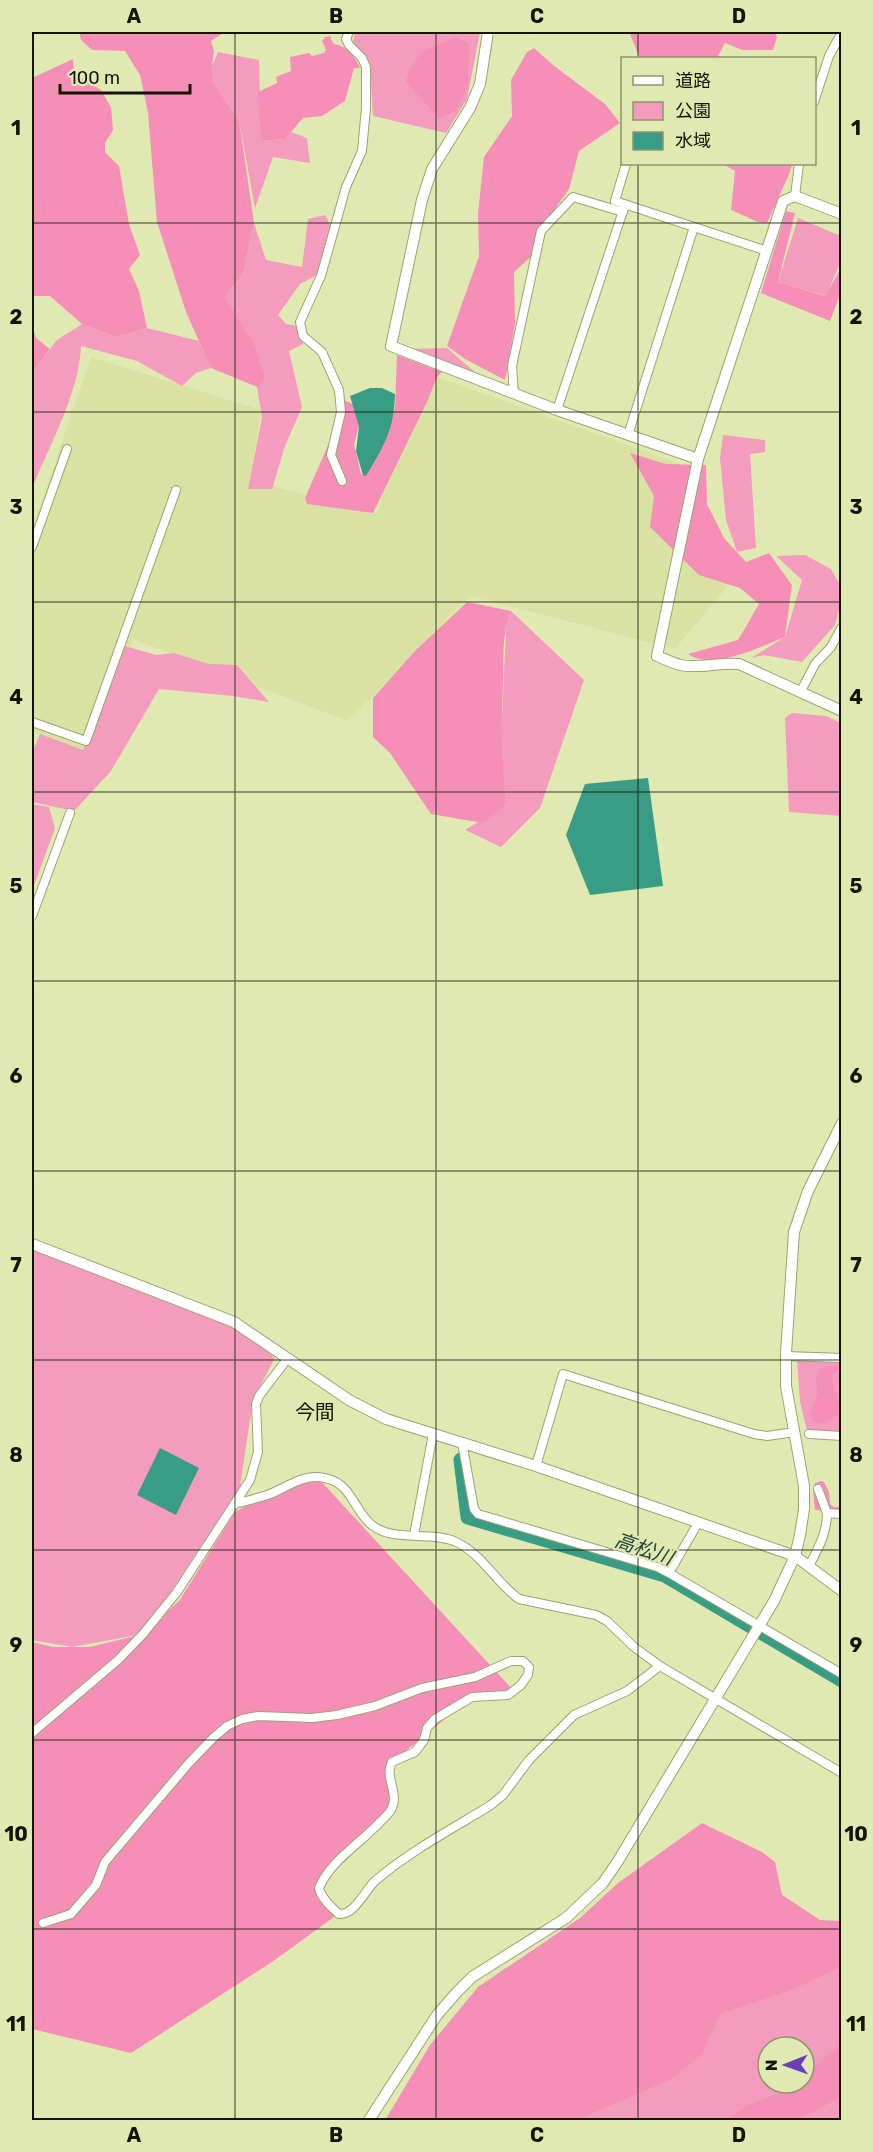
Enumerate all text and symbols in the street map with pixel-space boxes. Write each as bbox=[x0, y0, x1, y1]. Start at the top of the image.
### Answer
text: A bbox=[127, 4, 142, 28]
text: B bbox=[329, 4, 343, 28]
text: C bbox=[530, 4, 544, 28]
text: D bbox=[732, 4, 746, 28]
scale bar bbox=[60, 57, 190, 95]
legend bbox=[621, 57, 816, 165]
text: 100 m bbox=[69, 67, 120, 89]
text: 道路 bbox=[675, 70, 711, 92]
text: 公園 bbox=[675, 100, 711, 122]
text: 1 bbox=[11, 116, 21, 140]
text: 1 bbox=[851, 116, 861, 140]
text: 水域 bbox=[675, 130, 711, 152]
text: 2 bbox=[10, 305, 23, 329]
text: 2 bbox=[850, 305, 863, 329]
text: 3 bbox=[9, 495, 23, 519]
text: 3 bbox=[849, 495, 863, 519]
text: 4 bbox=[9, 685, 23, 709]
text: 4 bbox=[849, 685, 863, 709]
text: 5 bbox=[10, 874, 23, 898]
text: 5 bbox=[850, 874, 863, 898]
text: 6 bbox=[9, 1064, 23, 1088]
text: 6 bbox=[849, 1064, 863, 1088]
text: 7 bbox=[10, 1253, 22, 1277]
text: 7 bbox=[850, 1253, 862, 1277]
district label: 今間 bbox=[295, 1400, 335, 1424]
text: 8 bbox=[9, 1443, 23, 1467]
text: 8 bbox=[849, 1443, 863, 1467]
water label: 高松川 bbox=[612, 1528, 678, 1571]
text: 9 bbox=[10, 1633, 23, 1657]
text: 9 bbox=[850, 1633, 863, 1657]
text: 10 bbox=[4, 1822, 28, 1846]
text: 10 bbox=[844, 1822, 868, 1846]
text: 11 bbox=[6, 2012, 26, 2036]
text: 11 bbox=[846, 2012, 866, 2036]
north arrow bbox=[756, 2035, 816, 2095]
text: N bbox=[762, 2059, 781, 2071]
text: A bbox=[127, 2123, 142, 2147]
text: B bbox=[329, 2123, 343, 2147]
text: C bbox=[530, 2123, 544, 2147]
text: D bbox=[732, 2123, 746, 2147]

